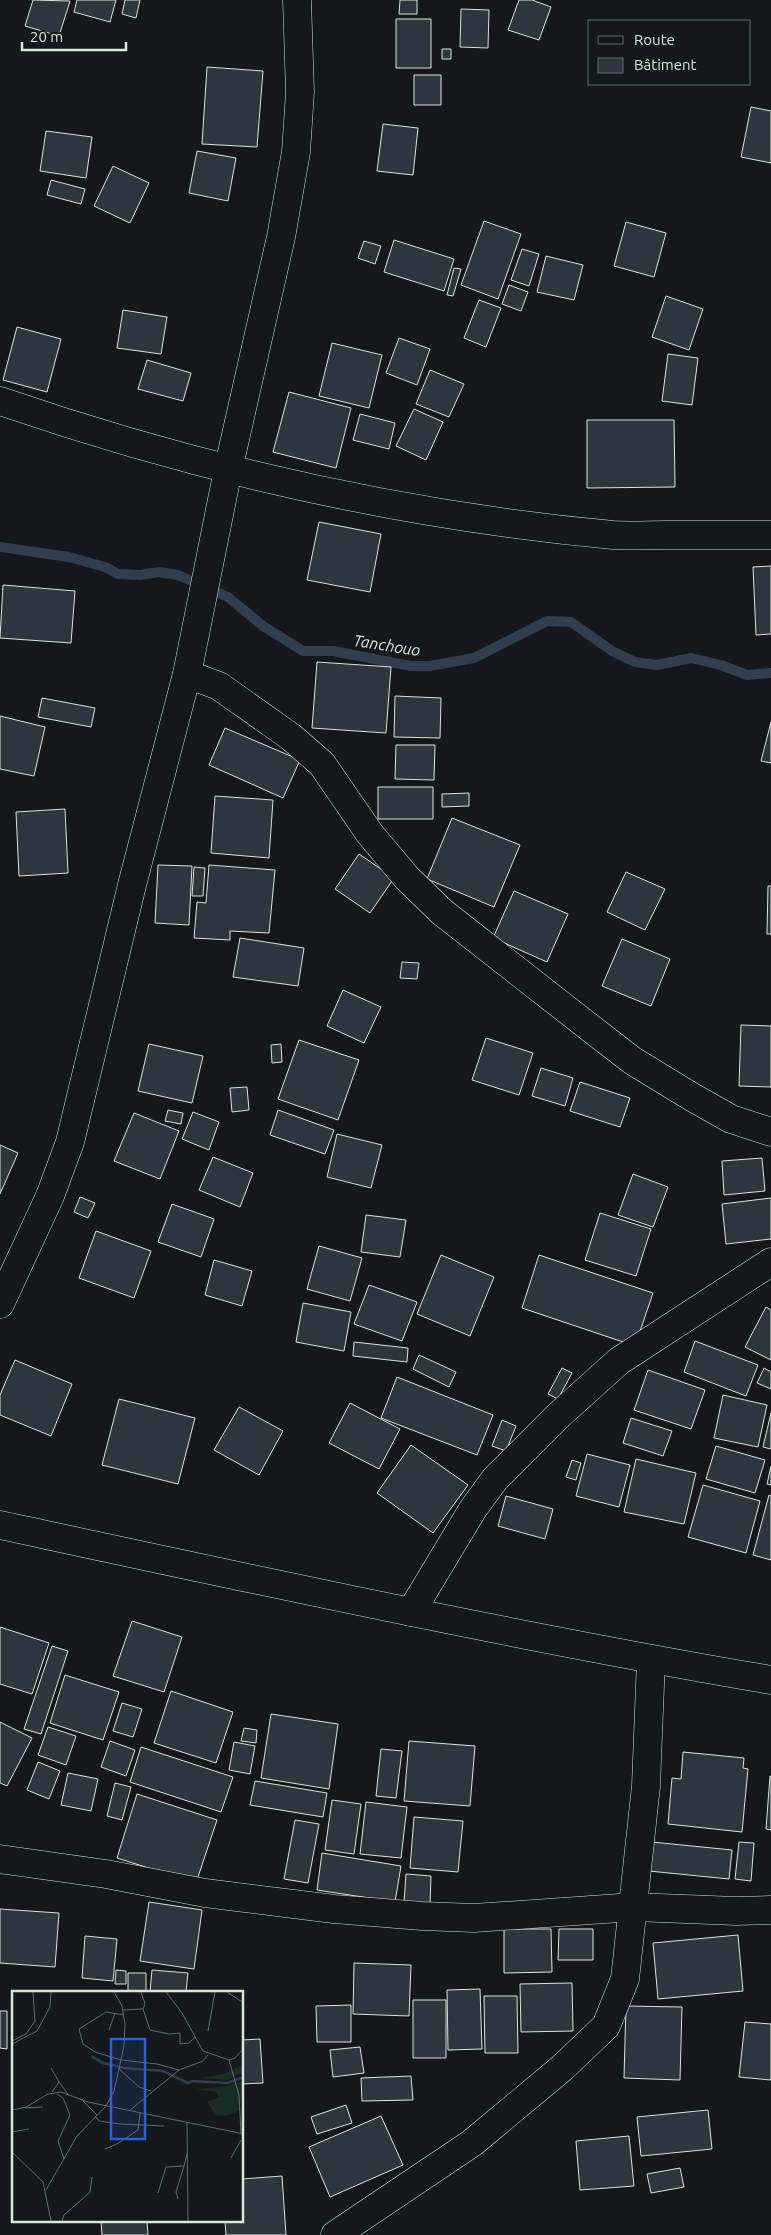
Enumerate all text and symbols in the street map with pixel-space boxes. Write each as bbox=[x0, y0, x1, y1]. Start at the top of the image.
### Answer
scale bar bbox=[22, 20, 126, 52]
legend bbox=[588, 20, 751, 85]
text: 20 m bbox=[30, 28, 63, 45]
text: Route bbox=[634, 31, 675, 48]
text: Bâtiment bbox=[634, 56, 697, 73]
water label: Tanchouo bbox=[352, 631, 422, 659]
inset map bbox=[12, 1991, 244, 2222]

